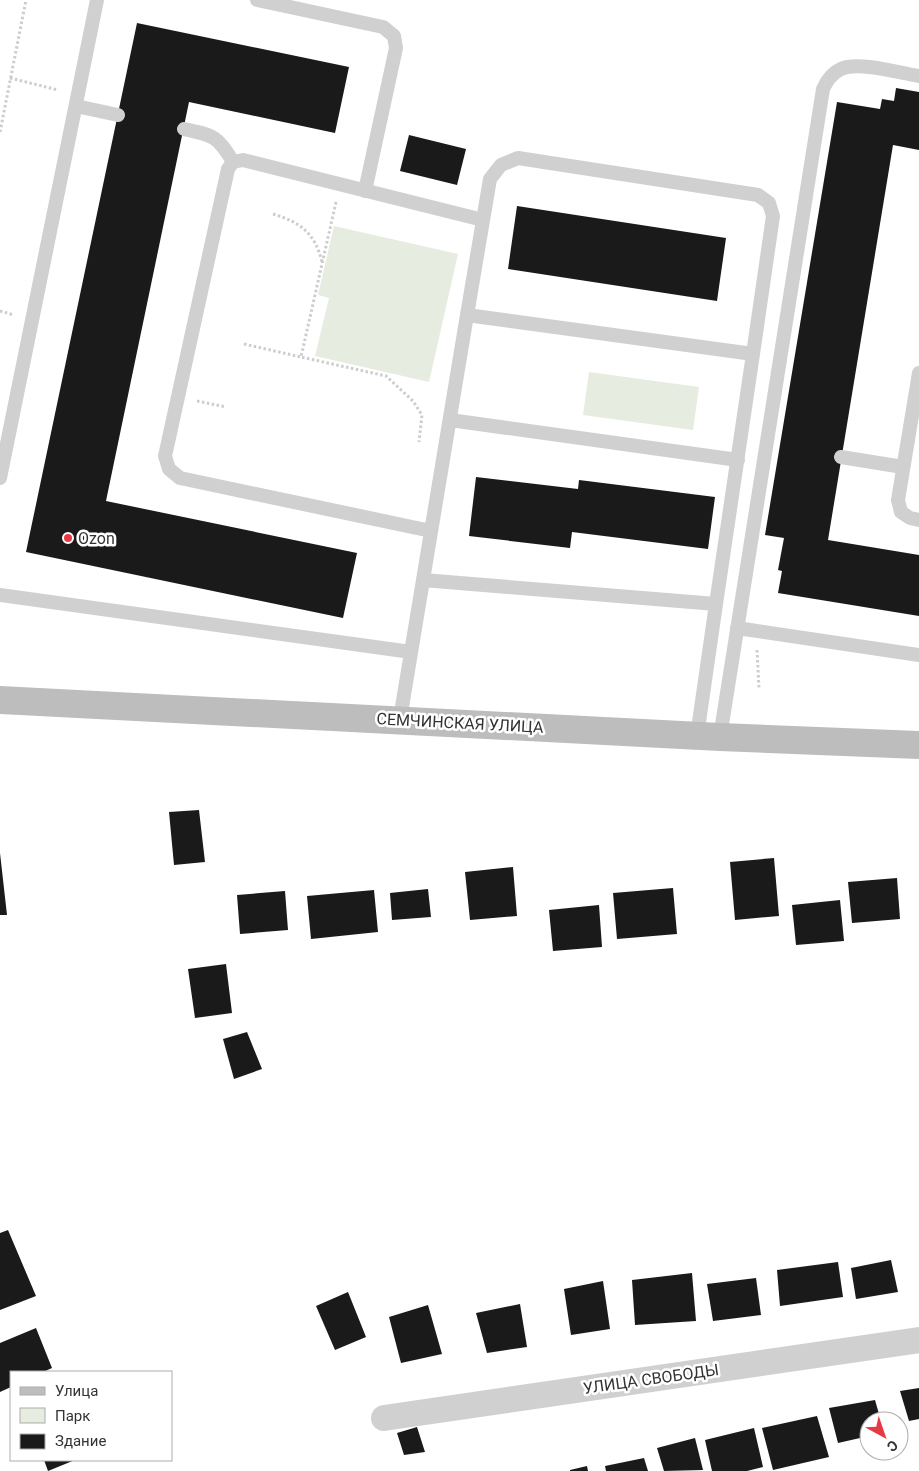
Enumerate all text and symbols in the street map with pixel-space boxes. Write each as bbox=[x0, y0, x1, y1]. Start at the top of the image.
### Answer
place label: Ozon bbox=[78, 529, 115, 548]
marker: Ozon bbox=[62, 532, 74, 544]
street label: СЕМЧИНСКАЯ УЛИЦА bbox=[376, 709, 544, 737]
street label: УЛИЦА СВОБОДЫ bbox=[582, 1360, 720, 1398]
legend bbox=[10, 1371, 172, 1461]
text: Улица bbox=[55, 1382, 98, 1400]
text: Парк bbox=[55, 1407, 90, 1425]
north arrow bbox=[859, 1411, 909, 1461]
text: Здание bbox=[55, 1432, 106, 1450]
text: С bbox=[884, 1437, 901, 1455]

